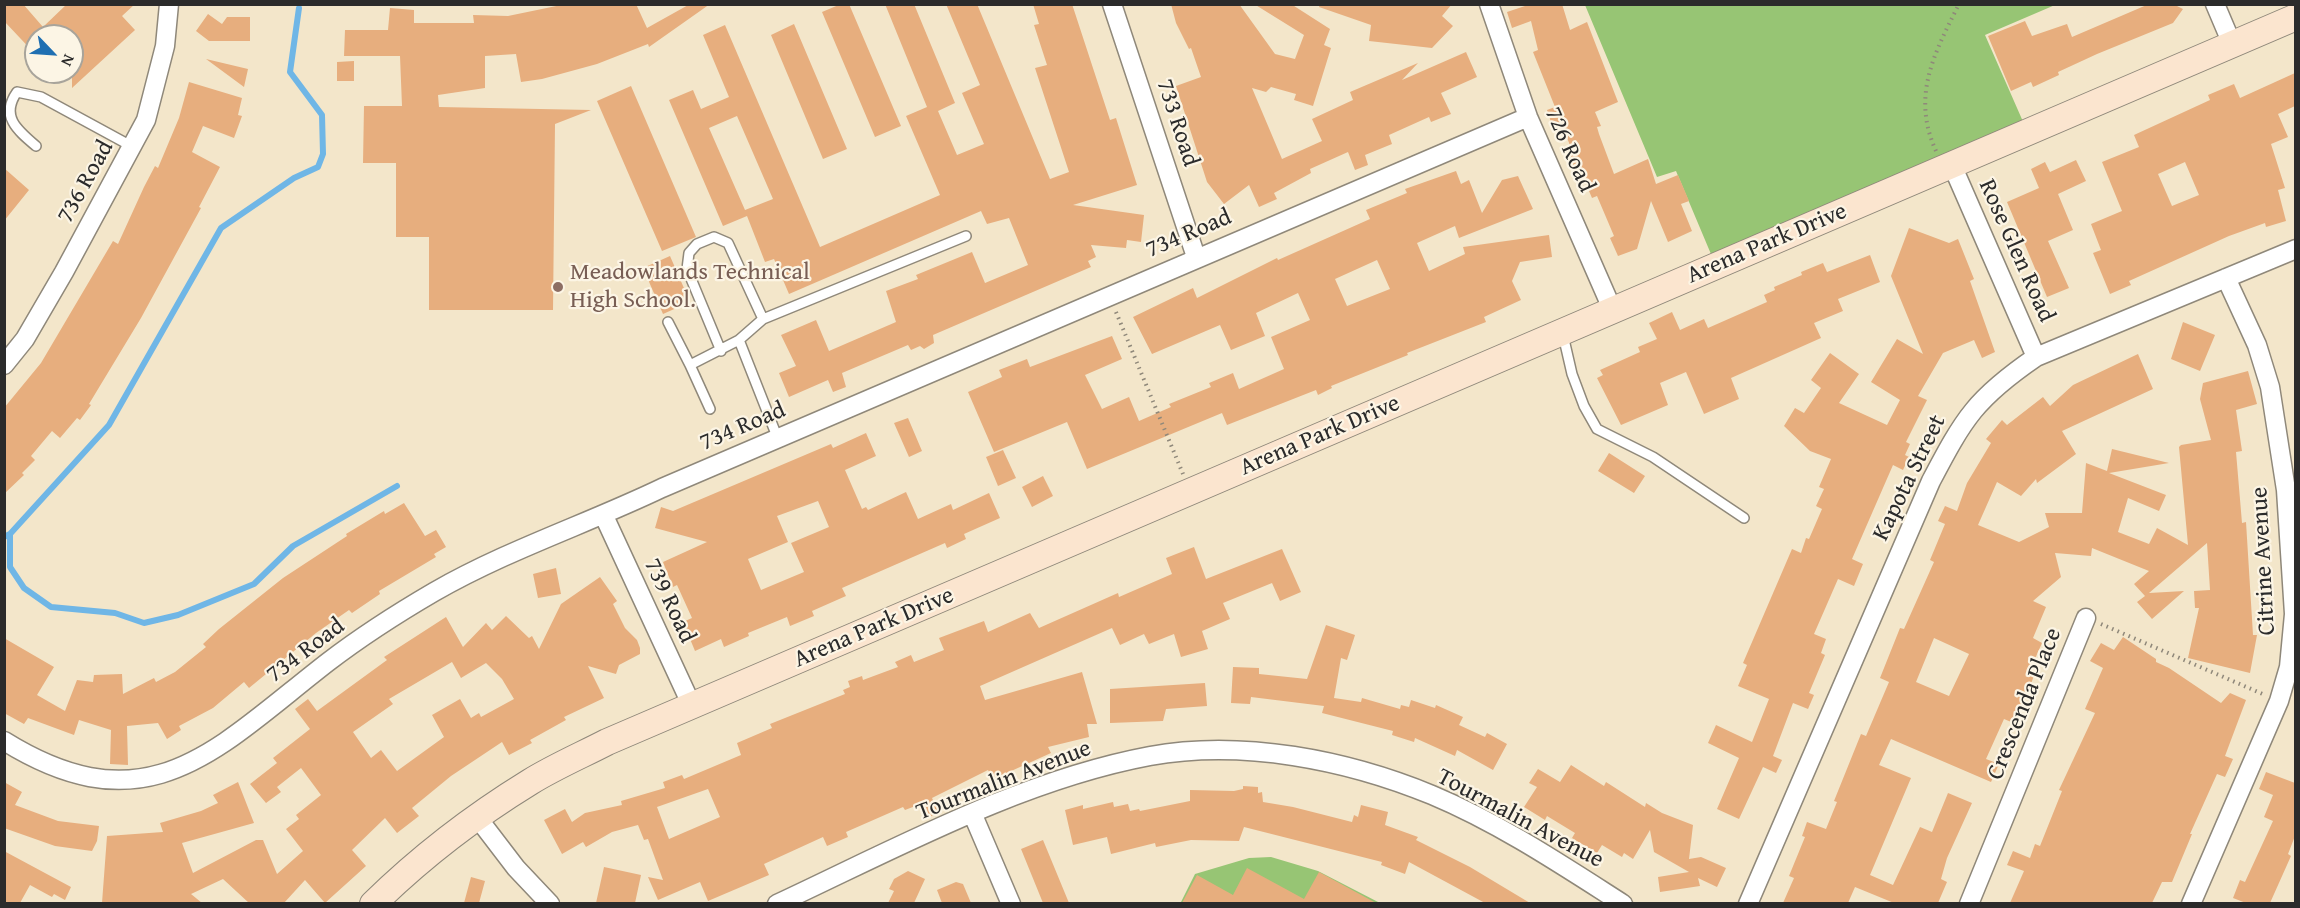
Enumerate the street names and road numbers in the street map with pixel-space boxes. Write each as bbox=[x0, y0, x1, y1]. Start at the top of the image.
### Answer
street label: 733 Road bbox=[1149, 76, 1205, 170]
street label: 726 Road bbox=[1538, 103, 1600, 197]
street label: 736 Road bbox=[52, 136, 120, 228]
street label: Rose Glen Road bbox=[1972, 175, 2060, 327]
street label: Arena Park Drive bbox=[1683, 197, 1851, 291]
street label: 734 Road bbox=[1142, 203, 1236, 265]
street label: Arena Park Drive bbox=[1236, 389, 1404, 483]
street label: 734 Road bbox=[696, 396, 790, 458]
street label: Kapota Street bbox=[1867, 410, 1953, 546]
street label: Citrine Avenue bbox=[2246, 486, 2282, 636]
street label: 739 Road bbox=[637, 554, 701, 648]
street label: Arena Park Drive bbox=[790, 581, 958, 675]
street label: 734 Road bbox=[261, 612, 351, 690]
street label: Crescenda Place bbox=[1981, 624, 2069, 784]
street label: Tourmalin Avenue bbox=[913, 734, 1095, 828]
street label: Tourmalin Avenue bbox=[1432, 763, 1608, 875]

